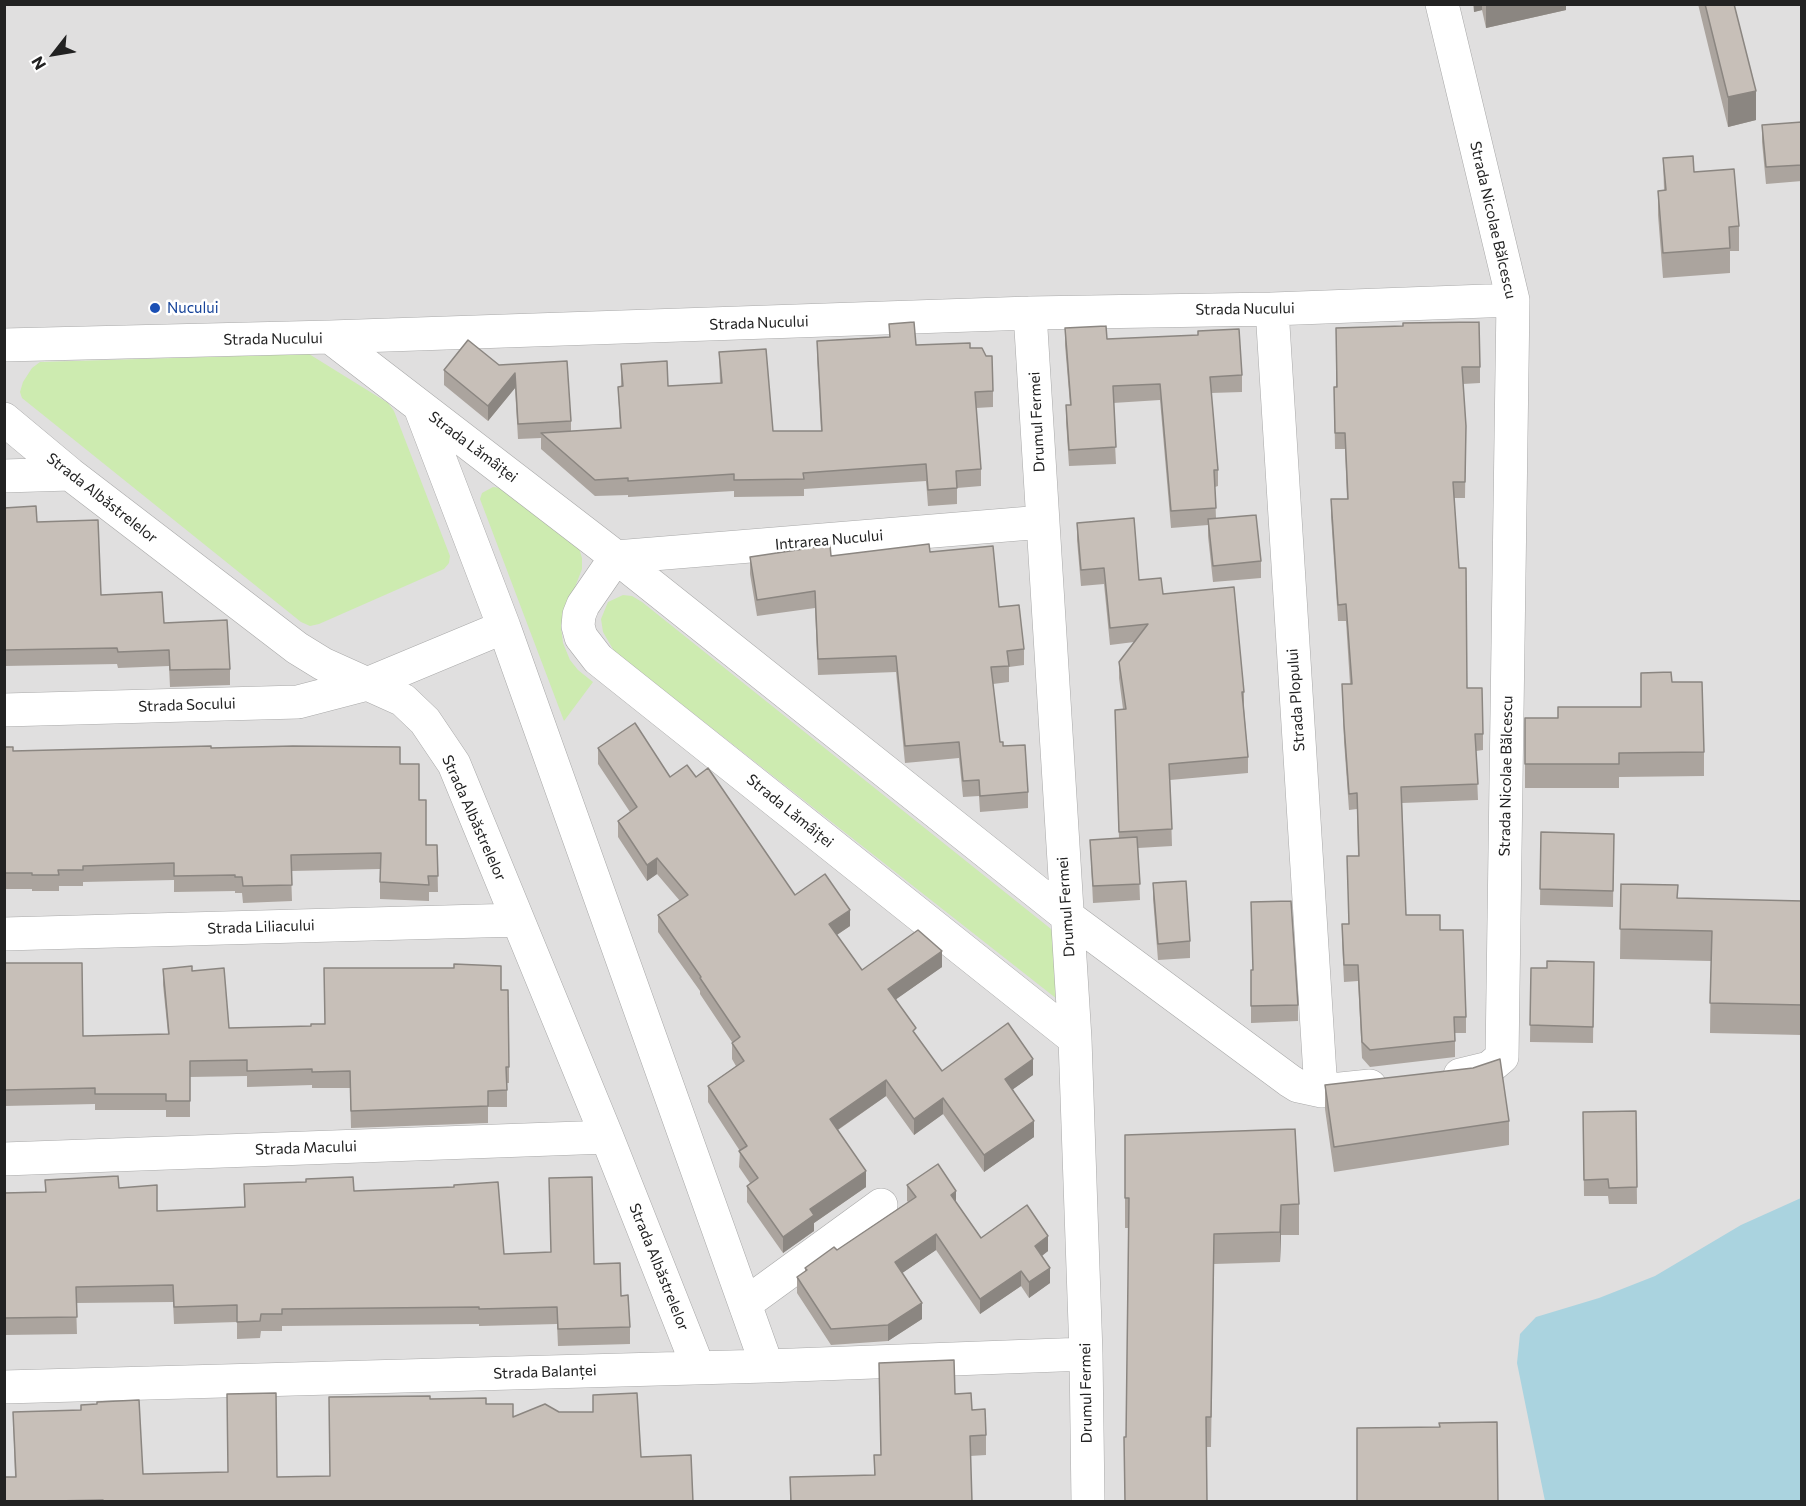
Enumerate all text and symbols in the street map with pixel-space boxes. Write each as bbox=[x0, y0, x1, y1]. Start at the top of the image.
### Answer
north arrow bbox=[24, 24, 84, 84]
text: N bbox=[27, 53, 49, 74]
street label: Strada Nicolae Bălcescu bbox=[1466, 140, 1520, 300]
place label: Nucului bbox=[167, 299, 219, 317]
street label: Strada Nucului bbox=[1195, 299, 1295, 319]
marker: Nucului bbox=[148, 301, 162, 315]
street label: Strada Nucului bbox=[709, 312, 809, 334]
street label: Strada Nucului bbox=[223, 329, 323, 349]
street label: Drumul Fermei bbox=[1025, 371, 1049, 473]
street label: Strada Lămâiței bbox=[425, 408, 521, 486]
street label: Strada Albăstrelelor bbox=[43, 449, 161, 547]
street label: Intrarea Nucului bbox=[774, 526, 884, 554]
street label: Strada Plopului bbox=[1283, 648, 1309, 752]
street label: Strada Socului bbox=[138, 694, 236, 716]
street label: Strada Nicolae Bălcescu bbox=[1496, 695, 1516, 857]
street label: Strada Albăstrelelor bbox=[438, 752, 510, 884]
street label: Strada Lămâiței bbox=[743, 770, 837, 852]
street label: Drumul Fermei bbox=[1054, 856, 1078, 958]
street label: Strada Liliacului bbox=[207, 916, 315, 938]
street label: Strada Macului bbox=[255, 1137, 357, 1159]
street label: Strada Albăstrelelor bbox=[625, 1201, 693, 1333]
street label: Drumul Fermei bbox=[1076, 1343, 1096, 1443]
street label: Strada Balanței bbox=[493, 1361, 597, 1383]

